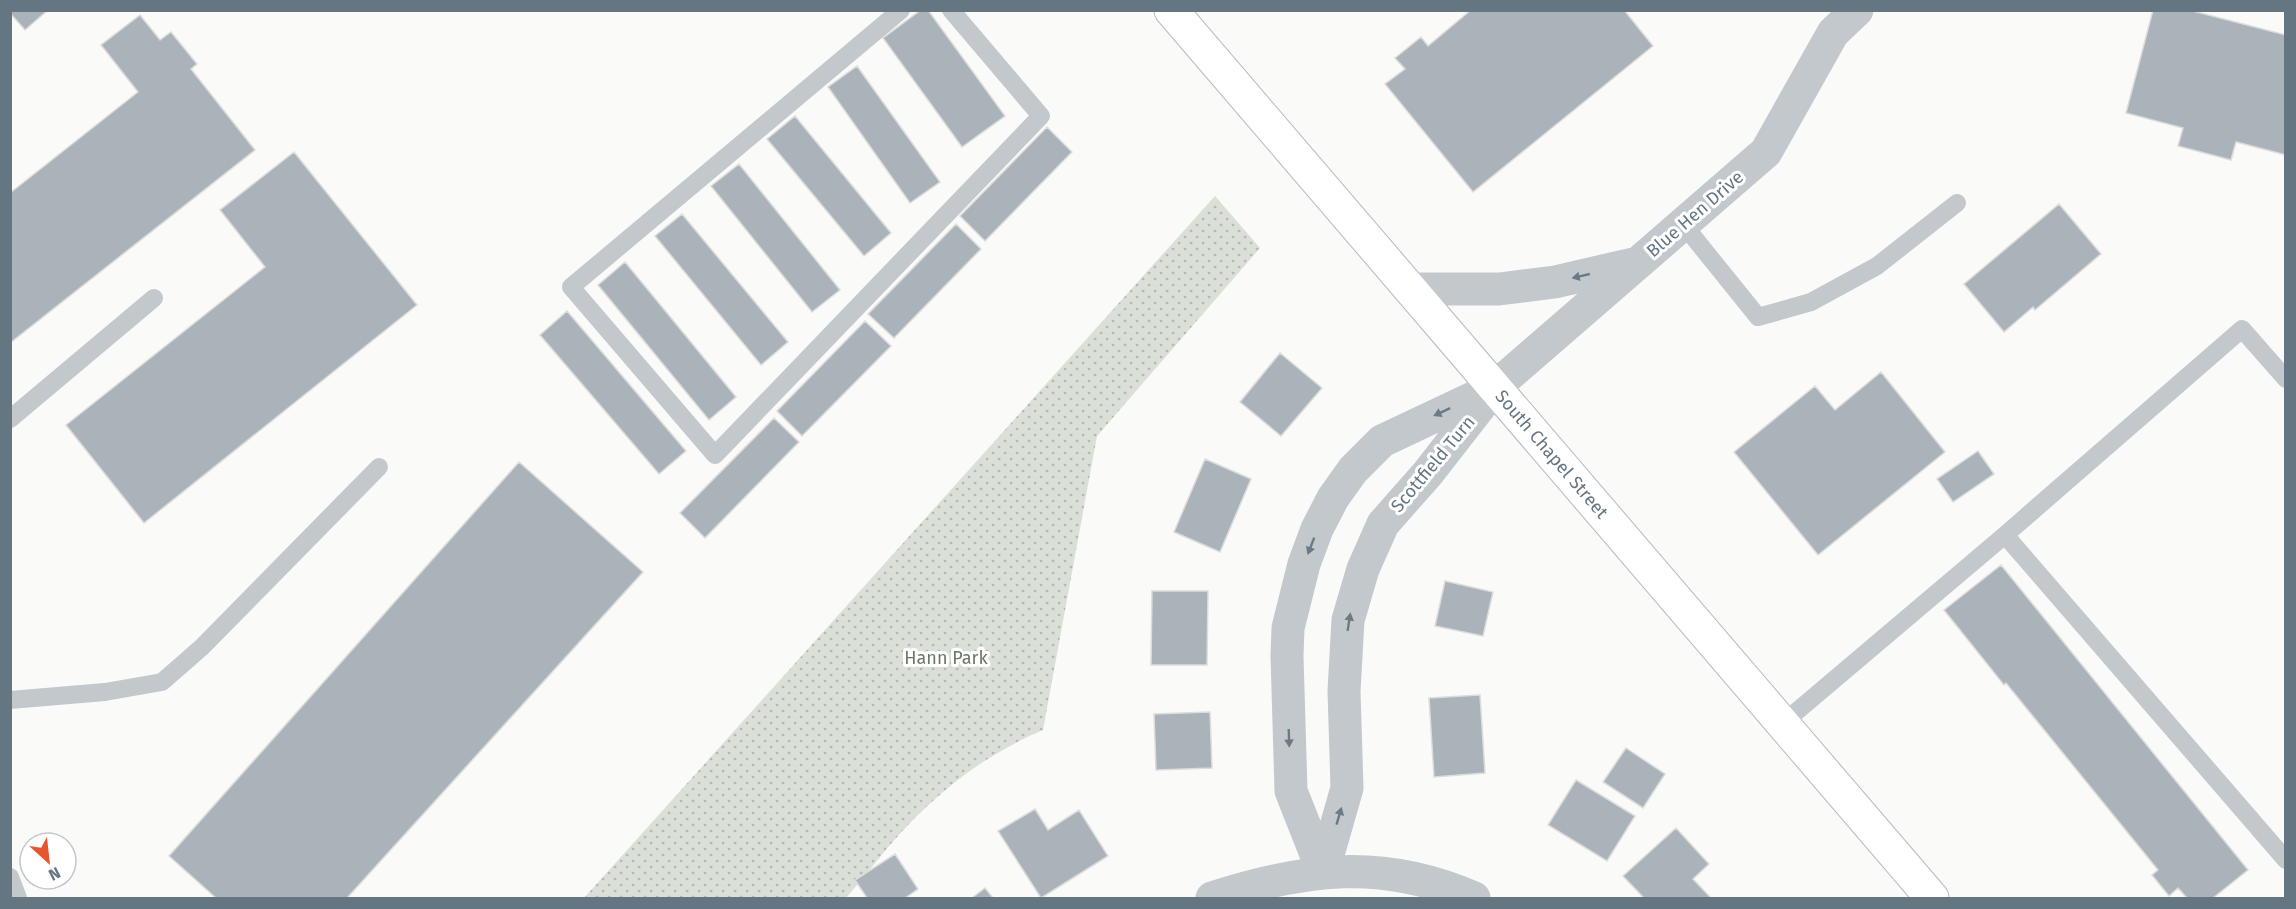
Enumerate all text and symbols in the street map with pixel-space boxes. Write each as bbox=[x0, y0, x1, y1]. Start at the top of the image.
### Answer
street label: Blue Hen Drive bbox=[1642, 166, 1748, 262]
one-way arrow bbox=[1571, 272, 1590, 281]
street label: South Chapel Street bbox=[1490, 385, 1613, 523]
one-way arrow bbox=[1434, 408, 1451, 417]
street label: Scottfield Turn bbox=[1386, 411, 1480, 517]
one-way arrow bbox=[1305, 537, 1315, 555]
one-way arrow bbox=[1344, 613, 1353, 632]
park label: Hann Park bbox=[904, 647, 988, 669]
one-way arrow bbox=[1284, 728, 1294, 747]
one-way arrow bbox=[1335, 807, 1344, 825]
north arrow bbox=[18, 831, 78, 891]
text: N bbox=[46, 863, 64, 885]

